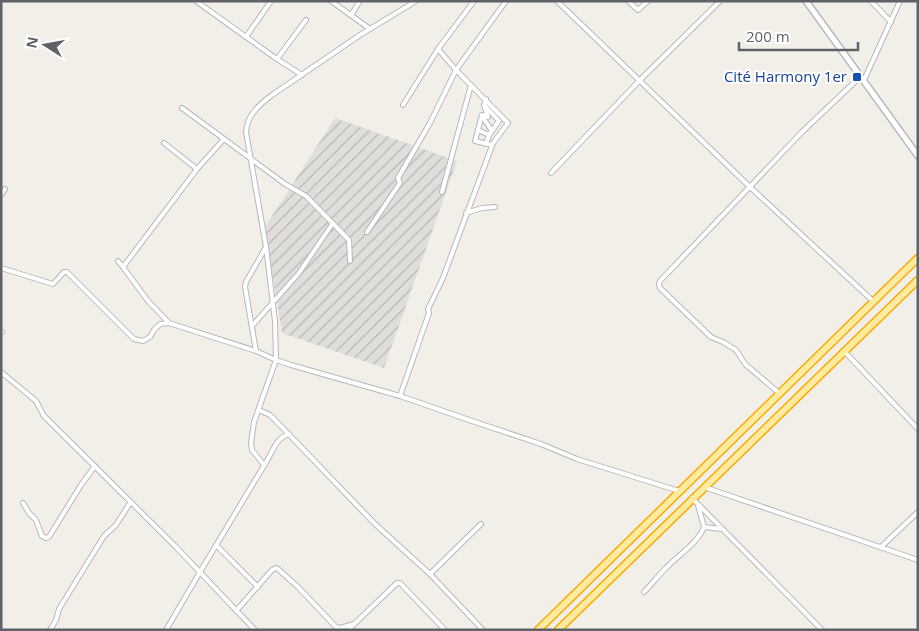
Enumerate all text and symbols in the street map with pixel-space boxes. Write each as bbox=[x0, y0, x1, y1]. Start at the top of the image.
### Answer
north arrow bbox=[20, 20, 70, 70]
scale bar bbox=[739, 20, 858, 52]
text: 200 m bbox=[746, 26, 790, 46]
text: N bbox=[21, 35, 42, 50]
place label: Cité Harmony 1er bbox=[724, 66, 847, 86]
marker: Cité Harmony 1er bbox=[851, 71, 863, 83]

